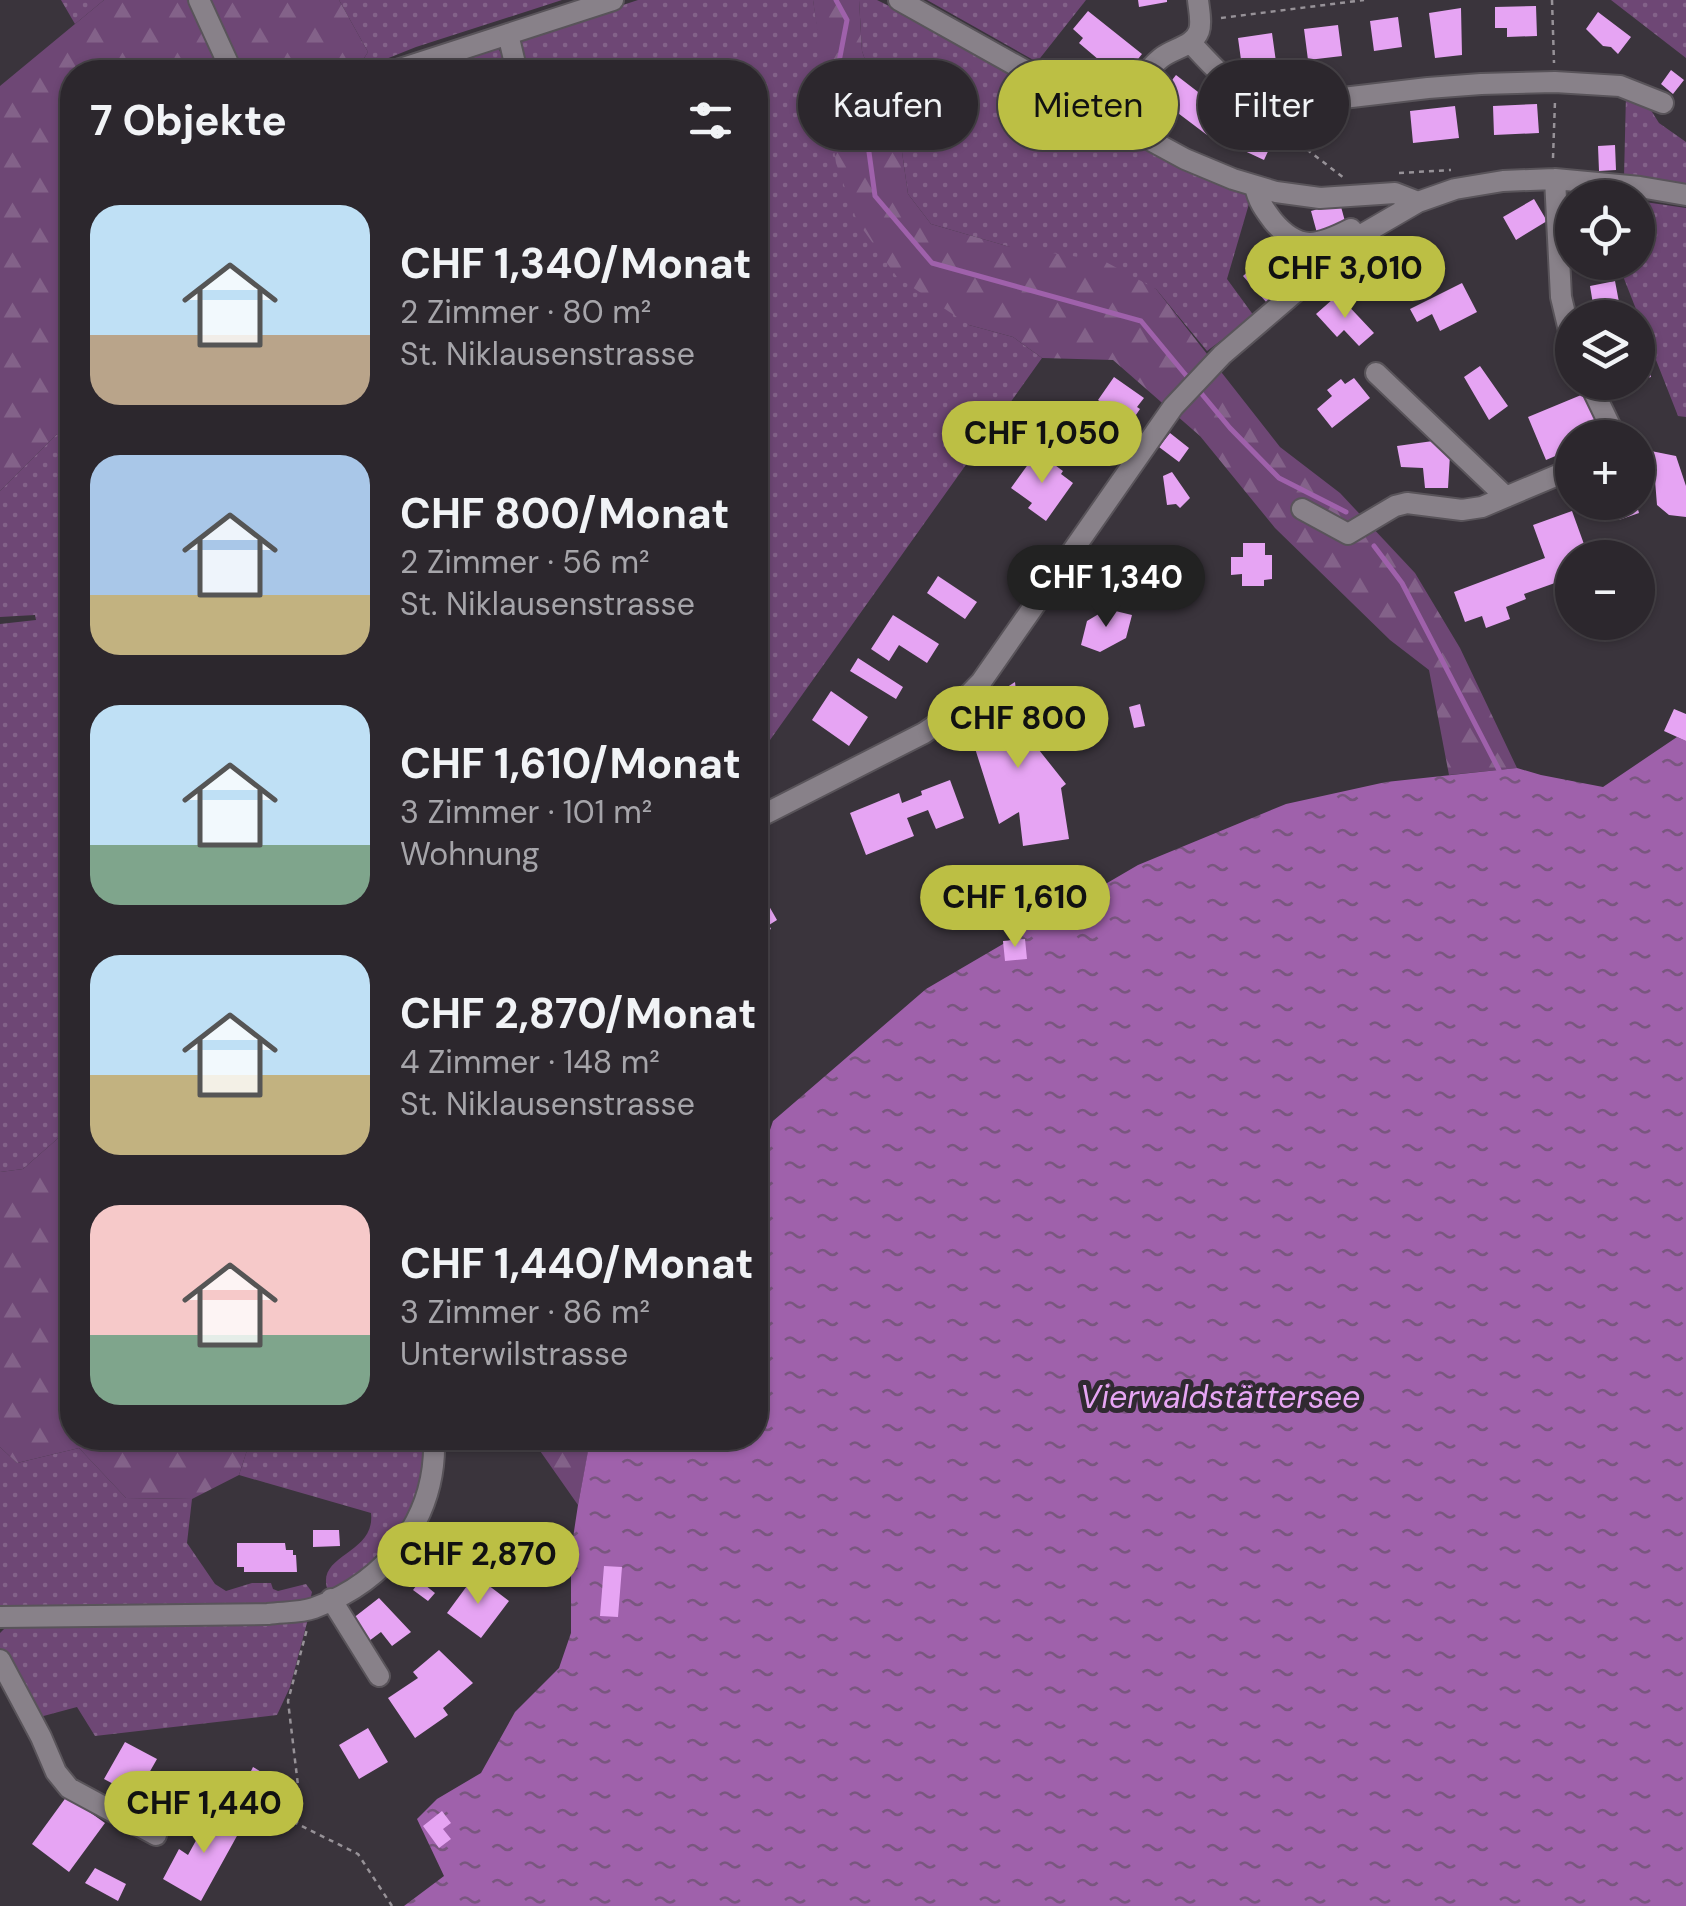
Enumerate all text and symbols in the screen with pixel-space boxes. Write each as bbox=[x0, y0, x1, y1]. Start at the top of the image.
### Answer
chip: Kaufen bbox=[798, 60, 978, 150]
chip: Mieten bbox=[998, 60, 1178, 150]
chip: Filter bbox=[1198, 60, 1349, 150]
text: 7 Objekte bbox=[90, 93, 287, 148]
icon: filters bbox=[683, 93, 738, 148]
map controls bbox=[1555, 180, 1655, 640]
button: locate bbox=[1555, 180, 1655, 280]
text: CHF 1,340/Monat bbox=[400, 236, 752, 291]
pin: CHF 3,010 bbox=[1231, 236, 1459, 321]
icon: home bbox=[170, 245, 290, 365]
text: CHF 3,010 bbox=[1267, 247, 1423, 289]
text: 2 Zimmer · 80 m² bbox=[400, 291, 651, 333]
button: layers bbox=[1555, 300, 1655, 400]
text: St. Niklausenstrasse bbox=[400, 333, 695, 375]
pin: CHF 1,050 bbox=[928, 401, 1156, 486]
text: CHF 1,050 bbox=[964, 412, 1120, 454]
button: + bbox=[1555, 420, 1655, 520]
text: CHF 800/Monat bbox=[400, 486, 729, 541]
icon: home bbox=[170, 495, 290, 615]
button: − bbox=[1555, 540, 1655, 640]
text: 2 Zimmer · 56 m² bbox=[400, 541, 650, 583]
pin: CHF 1,340 bbox=[992, 545, 1220, 630]
text: CHF 1,340 bbox=[1029, 556, 1183, 598]
text: St. Niklausenstrasse bbox=[400, 583, 695, 625]
pin: CHF 800 bbox=[926, 686, 1110, 771]
text: CHF 800 bbox=[949, 697, 1087, 739]
text: CHF 1,610/Monat bbox=[400, 736, 741, 791]
icon: home bbox=[170, 745, 290, 865]
text: 3 Zimmer · 101 m² bbox=[400, 791, 652, 833]
text: Wohnung bbox=[400, 833, 540, 875]
pin: CHF 1,610 bbox=[901, 865, 1129, 950]
text: CHF 1,610 bbox=[942, 876, 1088, 918]
text: CHF 2,870/Monat bbox=[400, 986, 756, 1041]
icon: home bbox=[170, 995, 290, 1115]
text: 4 Zimmer · 148 m² bbox=[400, 1041, 660, 1083]
text: St. Niklausenstrasse bbox=[400, 1083, 695, 1125]
text: CHF 1,440/Monat bbox=[400, 1236, 754, 1291]
icon: home bbox=[170, 1245, 290, 1365]
text: 3 Zimmer · 86 m² bbox=[400, 1291, 650, 1333]
text: Unterwilstrasse bbox=[400, 1333, 628, 1375]
water label: Vierwaldstättersee bbox=[1080, 1376, 1360, 1418]
pin: CHF 2,870 bbox=[364, 1522, 592, 1607]
text: CHF 2,870 bbox=[399, 1533, 557, 1575]
pin: CHF 1,440 bbox=[90, 1771, 318, 1856]
text: CHF 1,440 bbox=[126, 1782, 282, 1824]

